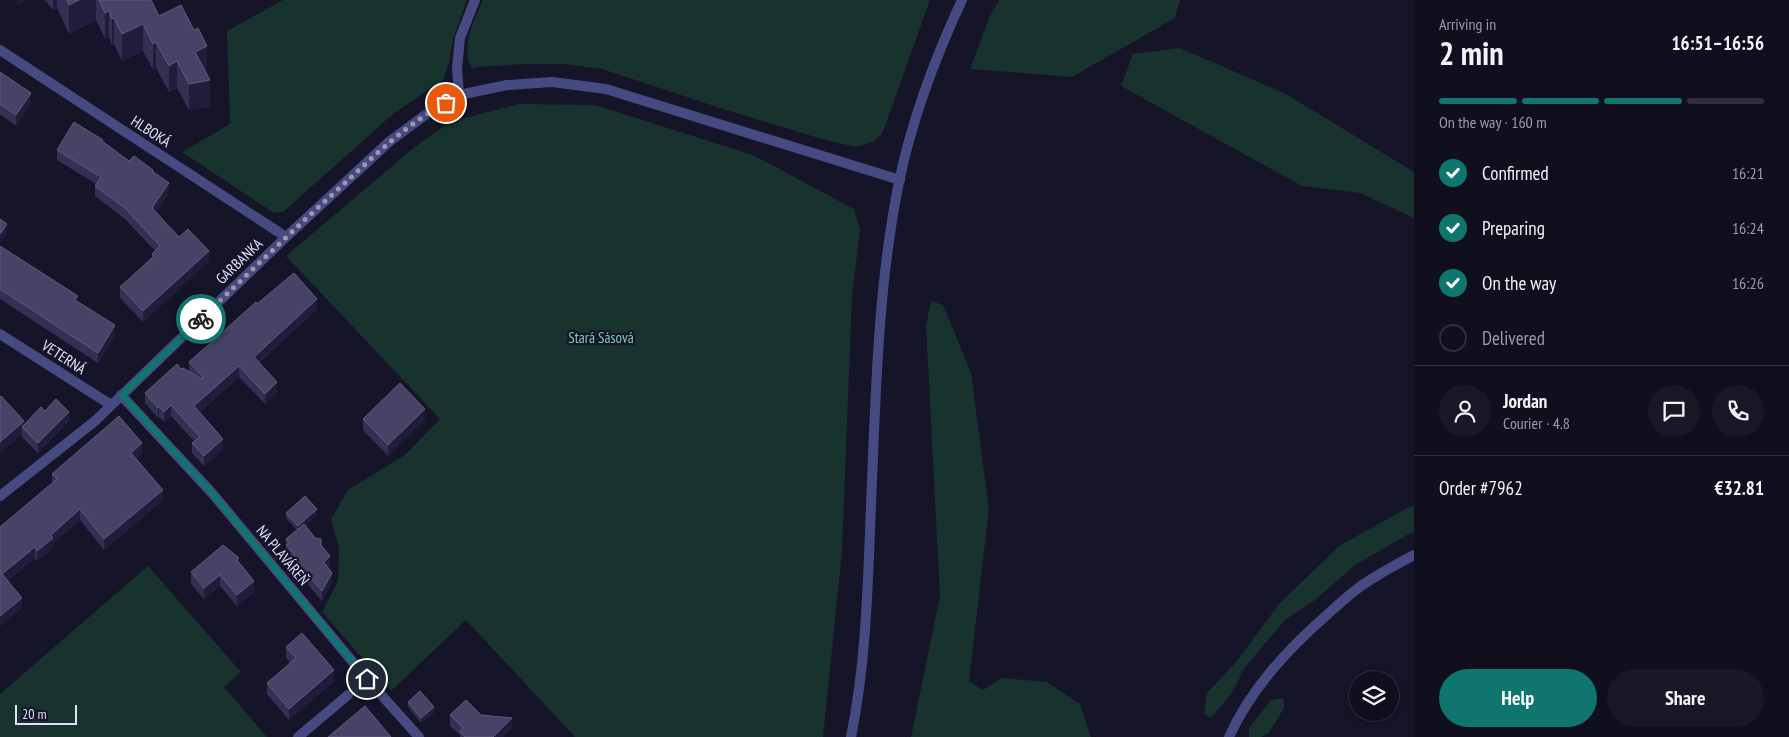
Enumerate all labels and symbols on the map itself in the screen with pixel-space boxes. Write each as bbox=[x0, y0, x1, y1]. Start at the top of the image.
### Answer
pin bbox=[425, 82, 467, 124]
street label: HLBOKÁ bbox=[127, 111, 175, 151]
street label: GARBANKA bbox=[212, 233, 267, 288]
courier bbox=[176, 294, 226, 344]
park label: Stará Sásová bbox=[568, 328, 634, 347]
street label: VETERNÁ bbox=[37, 335, 90, 379]
street label: NA PLAVÁREŇ bbox=[252, 521, 314, 589]
pin bbox=[346, 658, 388, 700]
scale bar bbox=[15, 702, 78, 725]

